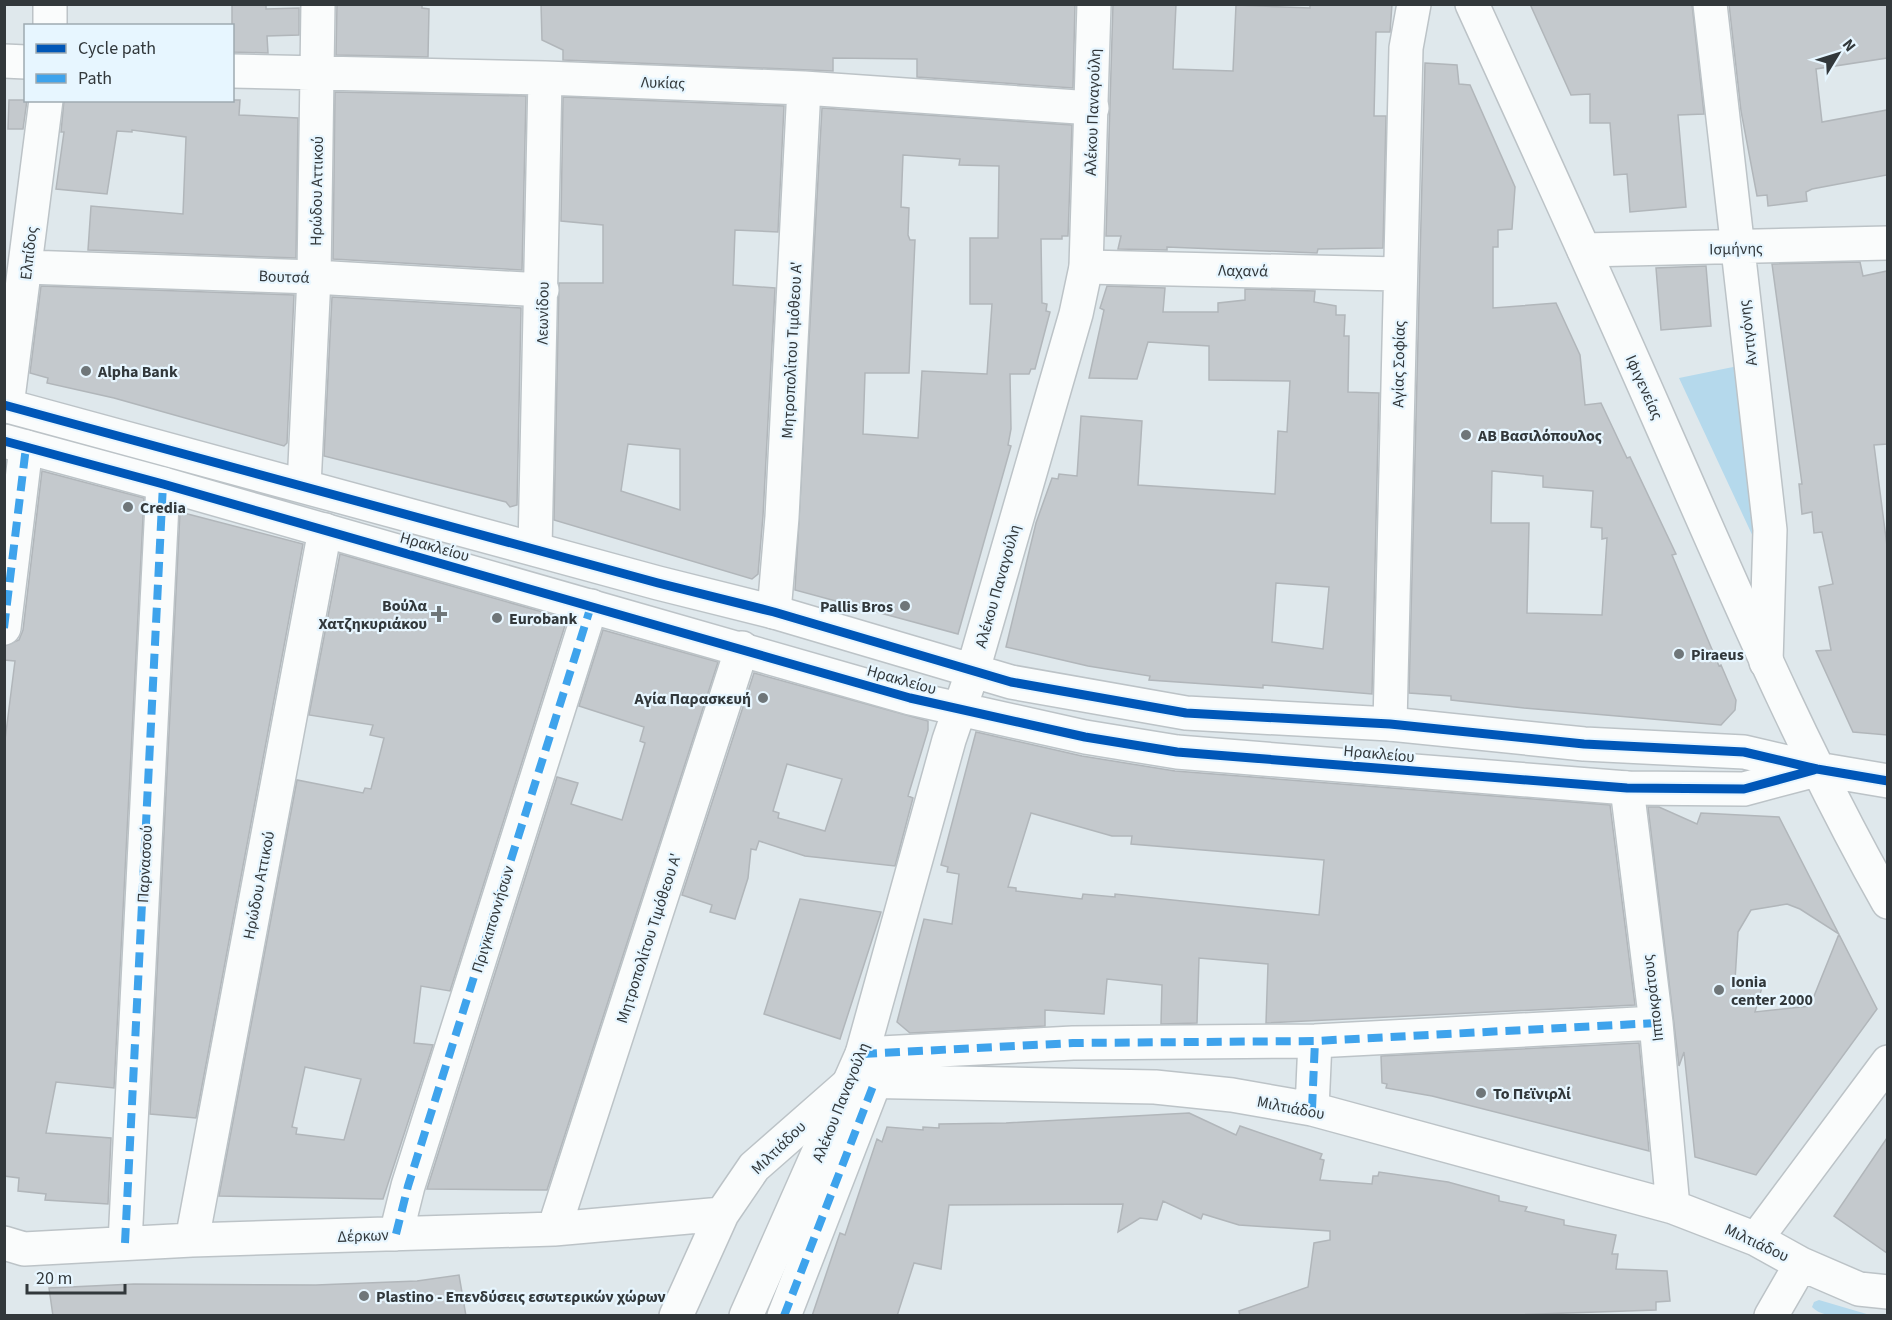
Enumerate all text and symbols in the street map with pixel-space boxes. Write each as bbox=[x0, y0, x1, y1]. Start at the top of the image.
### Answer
legend bbox=[24, 24, 234, 102]
north arrow bbox=[1808, 24, 1868, 84]
text: N bbox=[1837, 34, 1861, 56]
text: Cycle path bbox=[78, 36, 156, 61]
street label: Αλέκου Παναγούλη bbox=[1080, 48, 1106, 176]
text: Path bbox=[78, 66, 112, 91]
street label: Λυκίας bbox=[640, 71, 686, 95]
street label: Ηρώδου Αττικού bbox=[305, 136, 329, 246]
street label: Ελπίδος bbox=[15, 225, 43, 281]
street label: Ισμήνης bbox=[1709, 238, 1763, 260]
street label: Λαχανά bbox=[1218, 260, 1268, 282]
street label: Μητροπολίτου Τιμόθεου Α' bbox=[776, 261, 808, 439]
street label: Βουτσά bbox=[258, 265, 310, 289]
street label: Λεωνίδου bbox=[531, 281, 555, 345]
street label: Αντιγόνης bbox=[1733, 299, 1763, 367]
street label: Αγίας Σοφίας bbox=[1387, 320, 1411, 408]
street label: Ιφιγενείας bbox=[1620, 352, 1668, 423]
place label: Alpha Bank bbox=[97, 361, 178, 383]
marker: Alpha Bank bbox=[79, 364, 93, 378]
place label: ΑΒ Βασιλόπουλος bbox=[1477, 425, 1602, 447]
marker: ΑΒ Βασιλόπουλος bbox=[1459, 428, 1473, 442]
place label: Credia bbox=[140, 497, 186, 519]
marker: Credia bbox=[121, 500, 135, 514]
street label: Αλέκου Παναγούλη bbox=[970, 522, 1026, 651]
street label: Ηρακλείου bbox=[397, 527, 472, 567]
place label: Βούλα Χατζηκυριάκου bbox=[319, 595, 427, 635]
place label: Pallis Bros bbox=[820, 596, 893, 618]
marker: Pallis Bros bbox=[898, 599, 912, 613]
marker: Βούλα Χατζηκυριάκου bbox=[432, 607, 446, 621]
place label: Eurobank bbox=[509, 608, 578, 630]
marker: Eurobank bbox=[490, 611, 504, 625]
place label: Piraeus bbox=[1691, 644, 1744, 666]
marker: Piraeus bbox=[1672, 647, 1686, 661]
street label: Ηρακλείου bbox=[864, 660, 939, 700]
place label: Αγία Παρασκευή bbox=[633, 688, 751, 710]
marker: Αγία Παρασκευή bbox=[756, 691, 770, 705]
street label: Ηρακλείου bbox=[1342, 740, 1415, 768]
street label: Παρνασσού bbox=[132, 824, 158, 904]
street label: Ηρώδου Αττικού bbox=[238, 829, 280, 941]
street label: Μητροπολίτου Τιμόθεου Α' bbox=[611, 851, 687, 1026]
street label: Πριγκιποννήσων bbox=[466, 863, 520, 976]
street label: Ιπποκράτους bbox=[1637, 953, 1669, 1043]
place label: Ionia center 2000 bbox=[1731, 971, 1813, 1011]
marker: Ionia center 2000 bbox=[1712, 983, 1726, 997]
street label: Αλέκου Παναγούλη bbox=[807, 1039, 875, 1166]
place label: Το Πεϊνιρλί bbox=[1493, 1083, 1571, 1105]
marker: Το Πεϊνιρλί bbox=[1474, 1086, 1488, 1100]
street label: Μιλτιάδου bbox=[1255, 1091, 1327, 1125]
street label: Μιλτιάδου bbox=[746, 1116, 811, 1179]
street label: Μιλτιάδου bbox=[1721, 1218, 1792, 1267]
street label: Δέρκων bbox=[337, 1224, 390, 1248]
scale bar bbox=[27, 1257, 124, 1295]
text: 20 m bbox=[36, 1266, 72, 1291]
place label: Plastino - Επενδύσεις εσωτερικών χώρων bbox=[376, 1286, 666, 1308]
marker: Plastino - Επενδύσεις εσωτερικών χώρων bbox=[357, 1289, 371, 1303]

